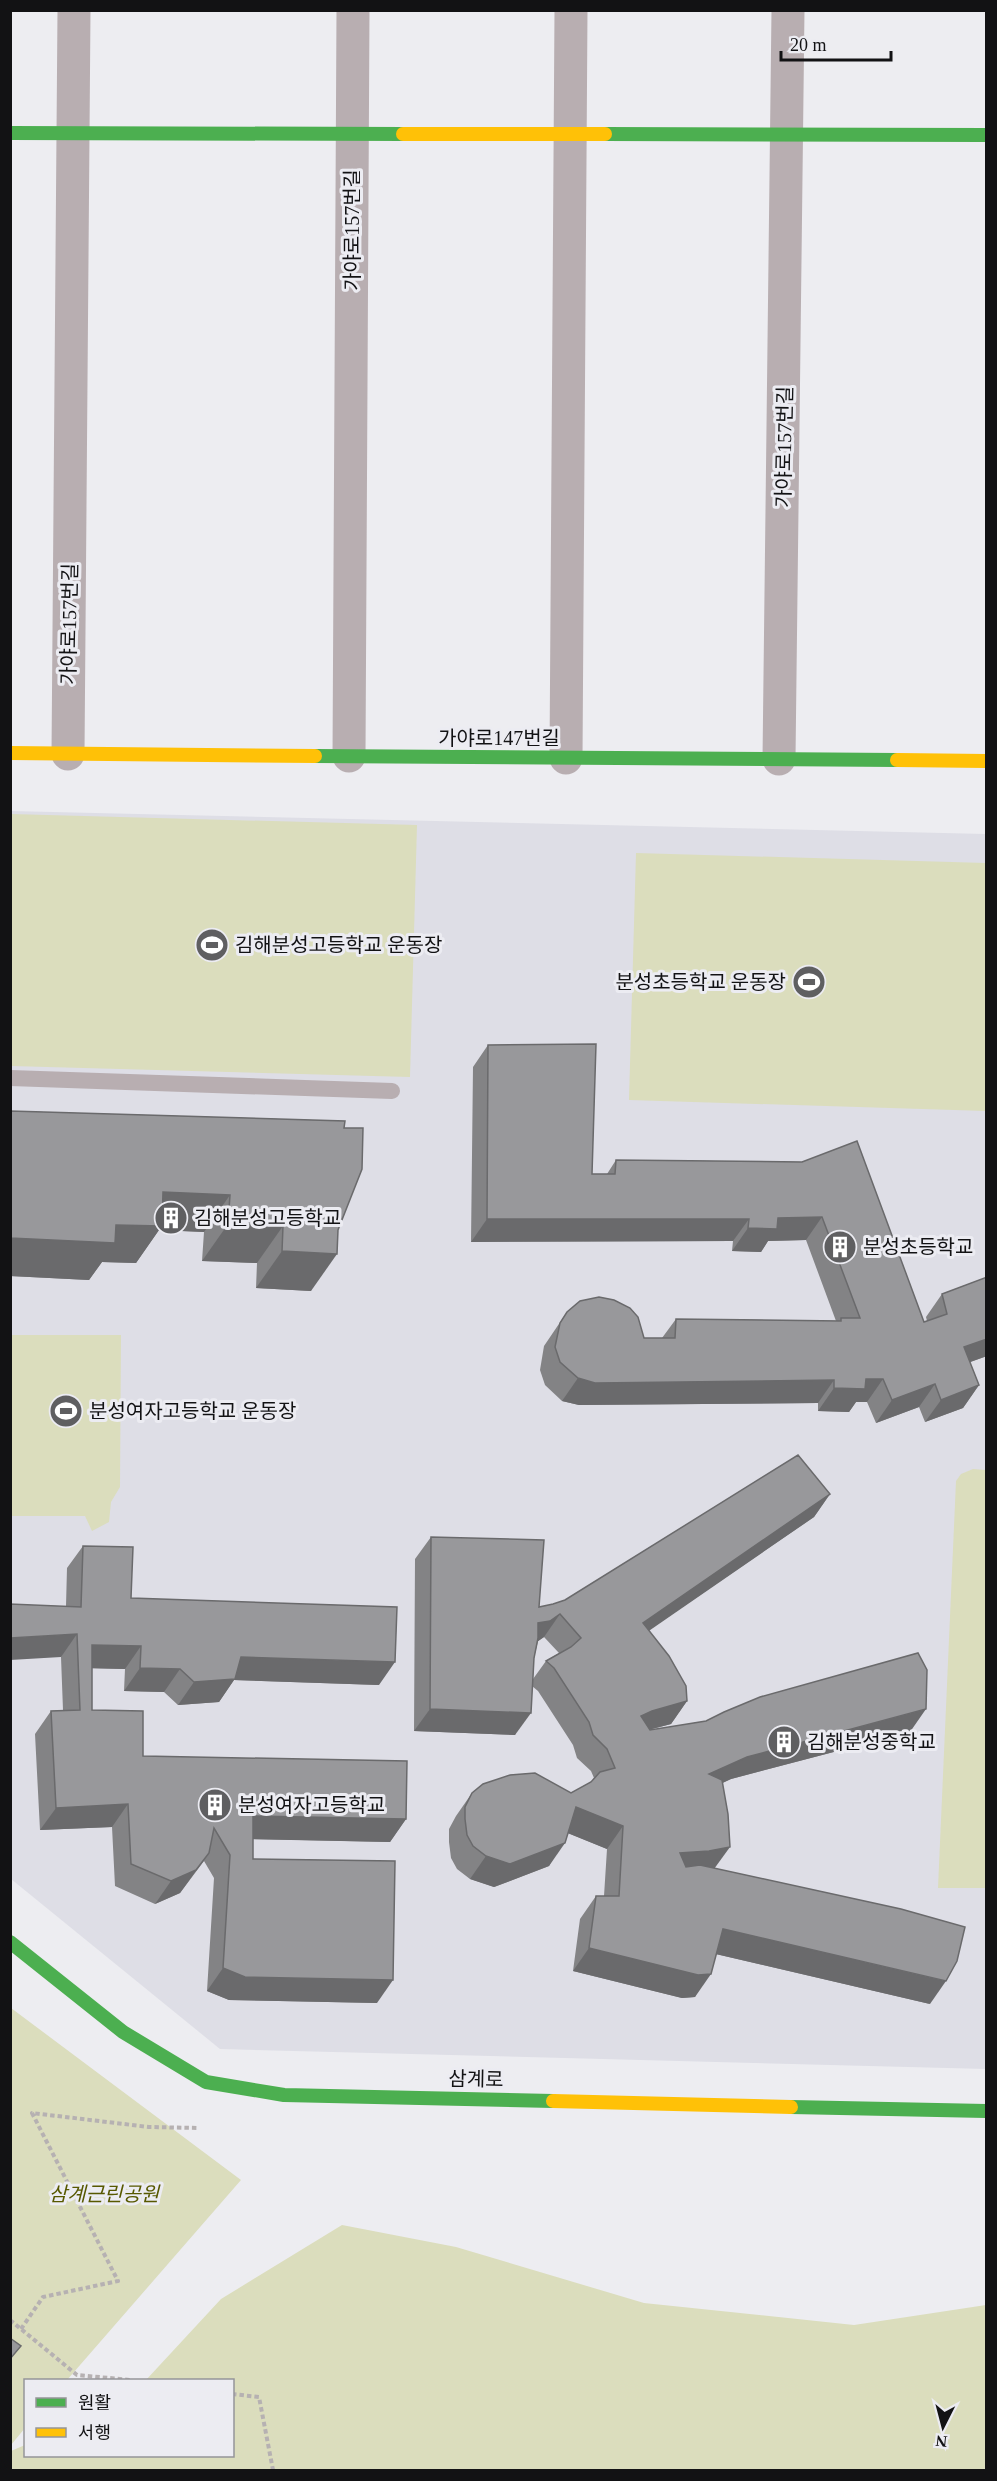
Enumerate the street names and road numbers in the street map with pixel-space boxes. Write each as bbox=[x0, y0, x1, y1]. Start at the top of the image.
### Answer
street label: 가야로157번길 bbox=[341, 169, 363, 291]
street label: 가야로157번길 bbox=[772, 386, 796, 508]
street label: 가야로157번길 bbox=[57, 563, 81, 685]
street label: 가야로147번길 bbox=[438, 727, 560, 749]
street label: 삼계로 bbox=[448, 2068, 504, 2090]

